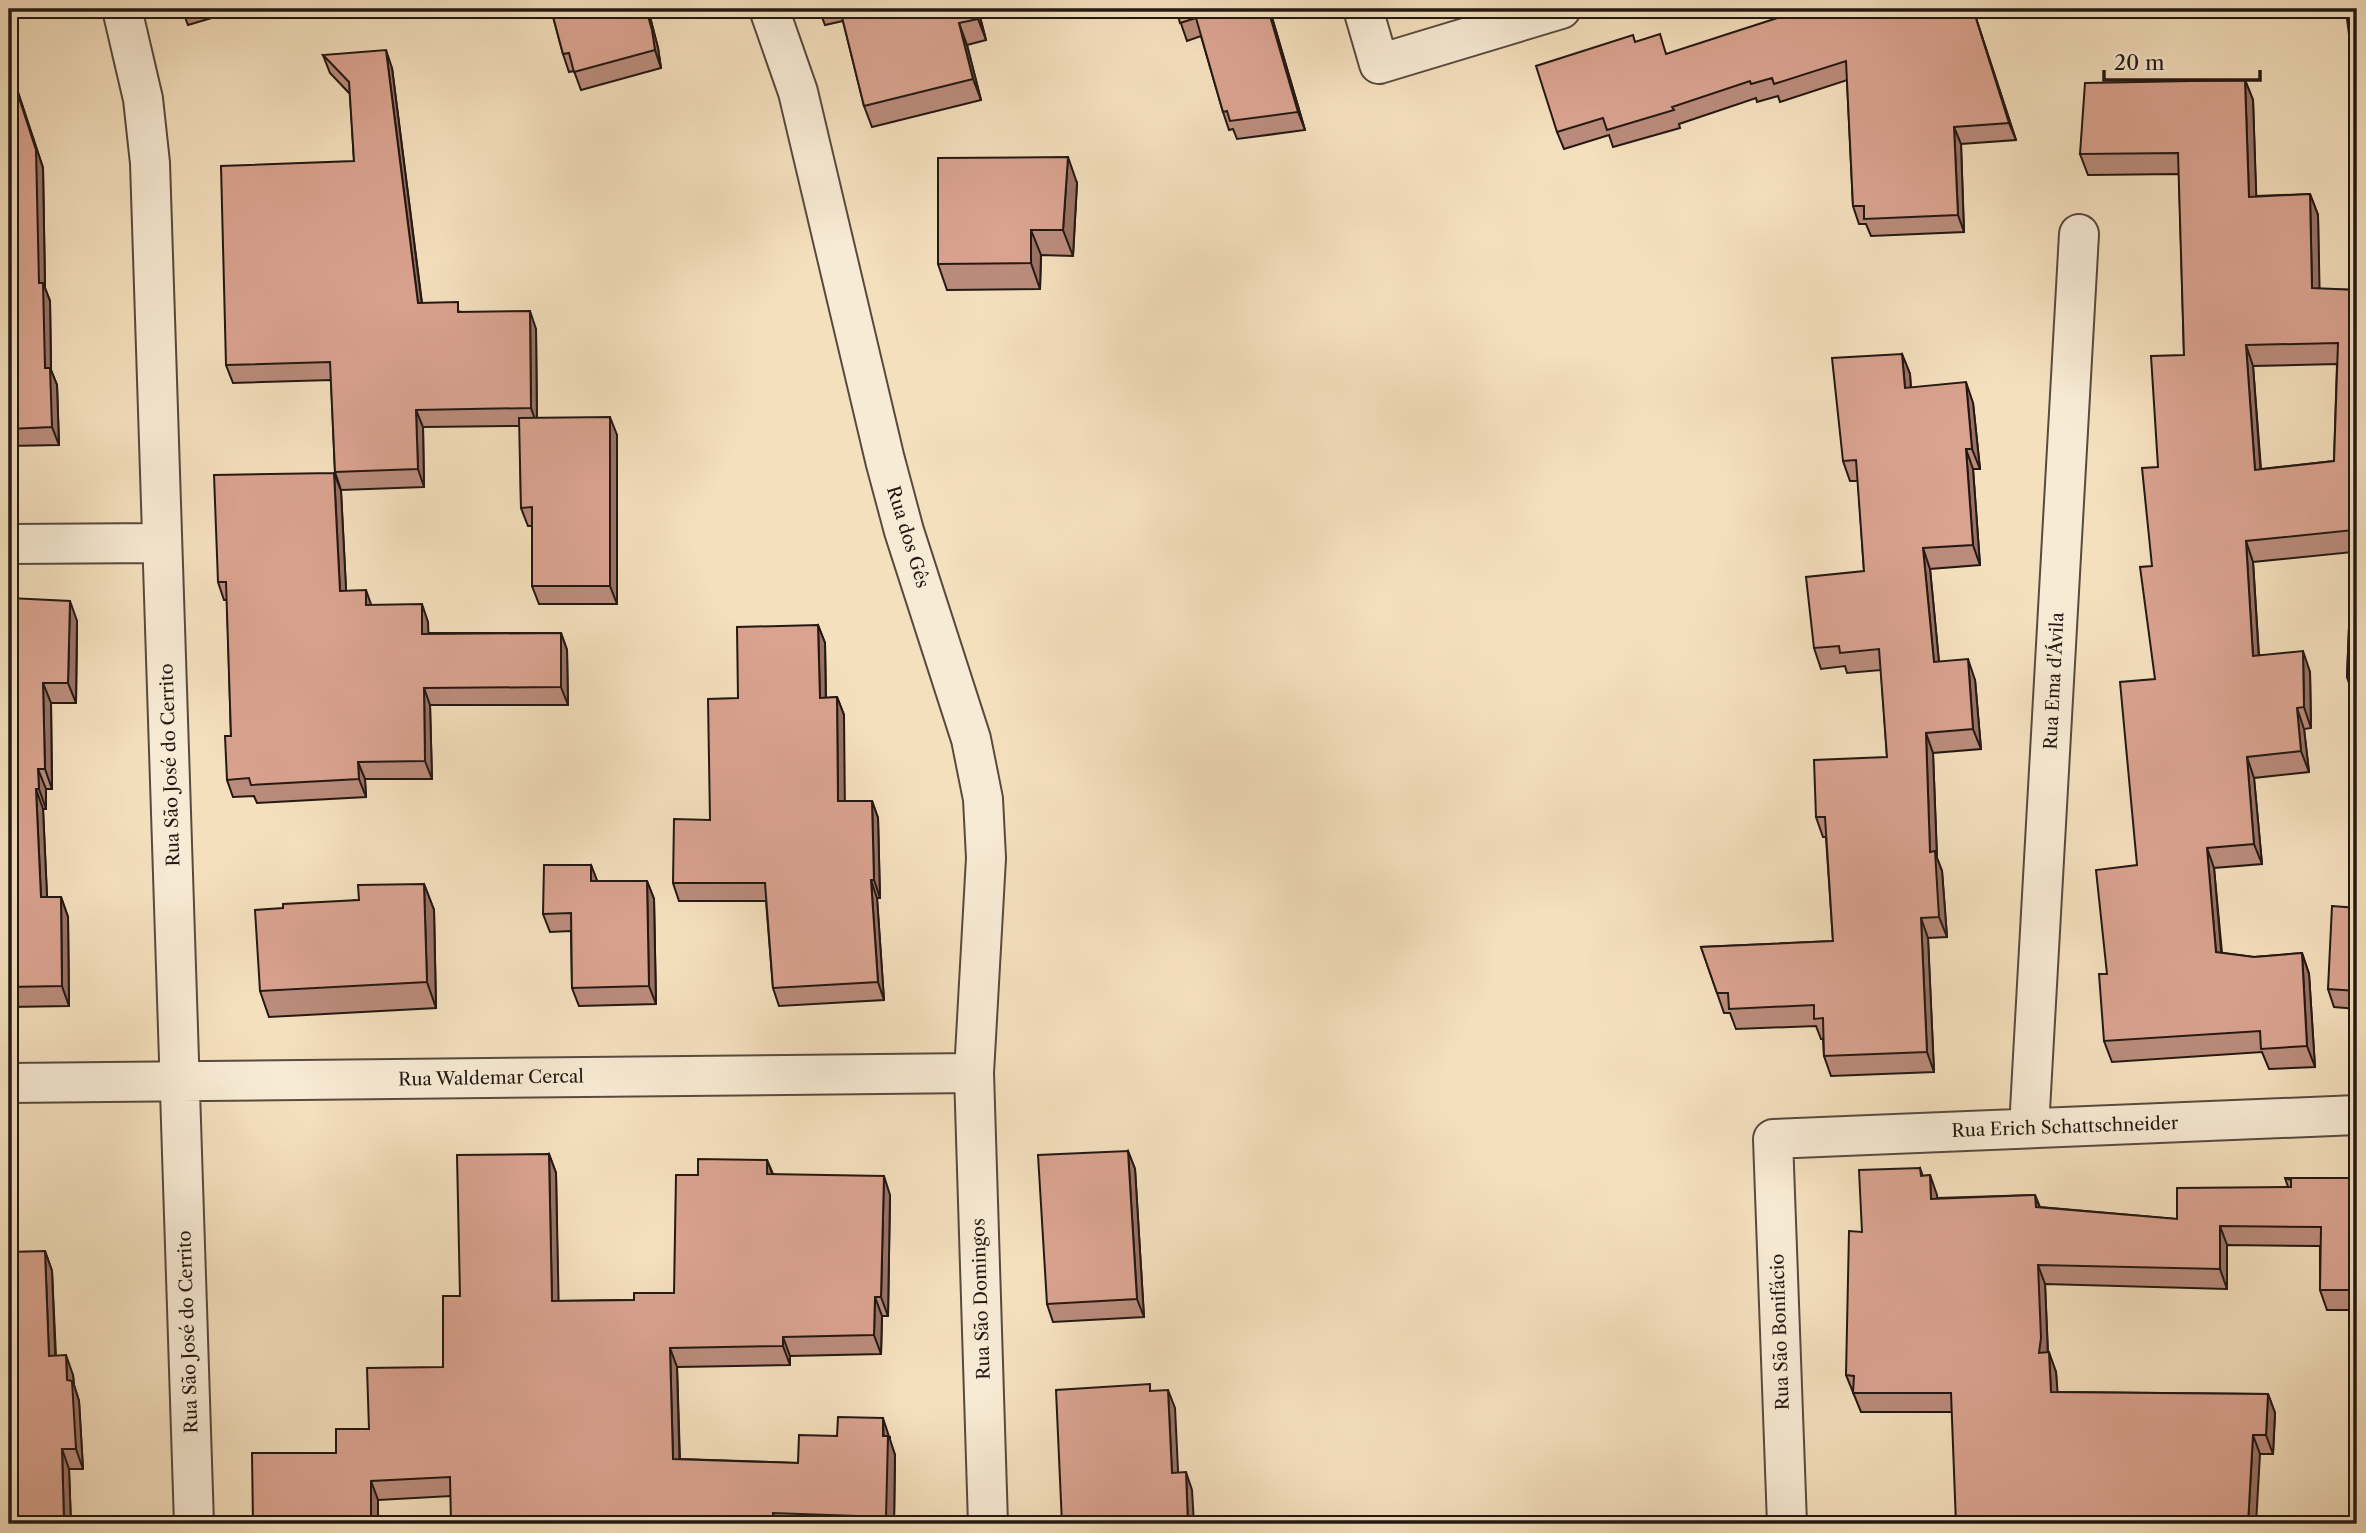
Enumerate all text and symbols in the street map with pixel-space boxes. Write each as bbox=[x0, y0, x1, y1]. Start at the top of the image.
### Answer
scale bar bbox=[2104, 38, 2259, 82]
text: 20 m bbox=[2114, 50, 2165, 75]
street label: Rua dos Gês bbox=[882, 483, 934, 591]
street label: Rua Ema d'Ávila bbox=[2038, 611, 2069, 750]
street label: Rua São José do Cerrito bbox=[155, 663, 185, 867]
street label: Rua Waldemar Cercal bbox=[398, 1065, 584, 1091]
street label: Rua Erich Schattschneider bbox=[1951, 1112, 2179, 1142]
street label: Rua São Domingos bbox=[967, 1218, 995, 1380]
street label: Rua São José do Cerrito bbox=[173, 1230, 203, 1434]
street label: Rua São Bonifácio bbox=[1766, 1253, 1794, 1411]

